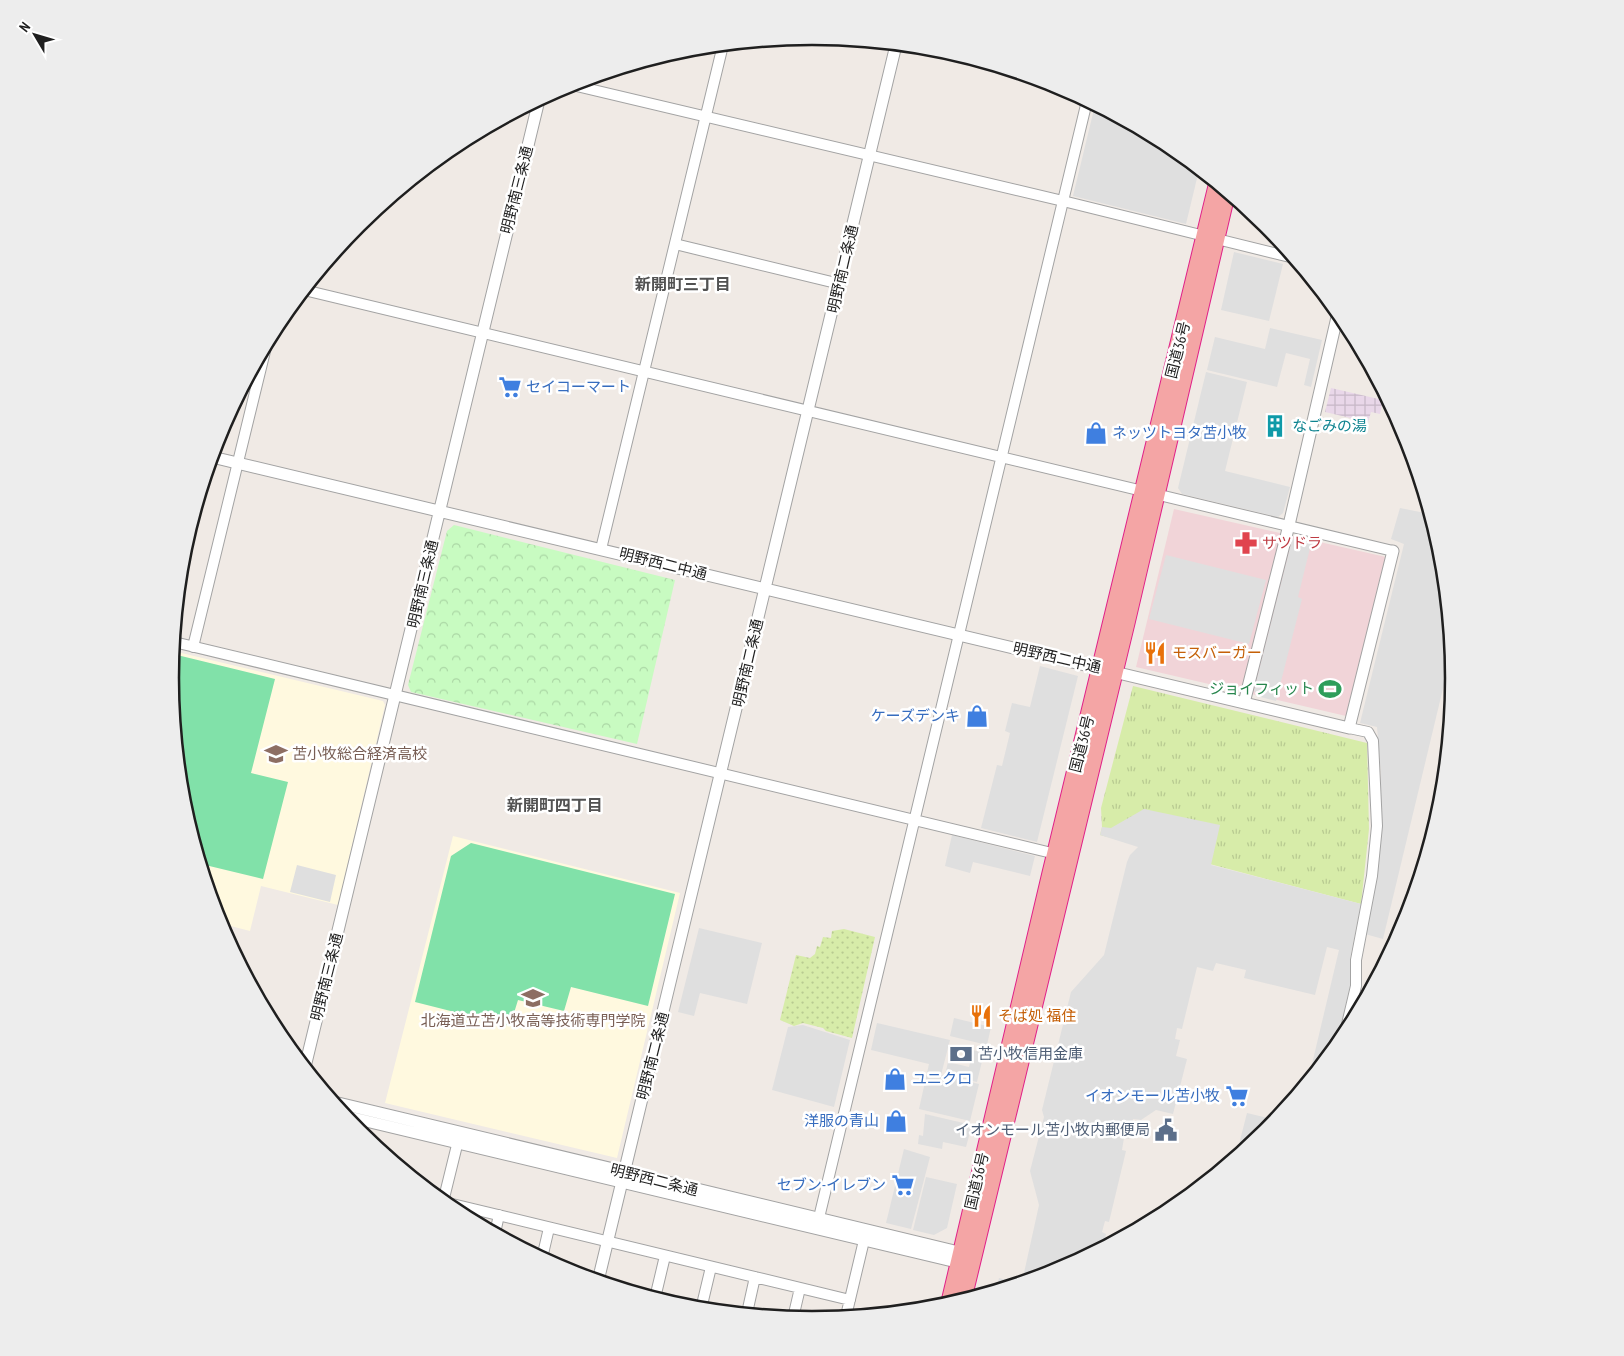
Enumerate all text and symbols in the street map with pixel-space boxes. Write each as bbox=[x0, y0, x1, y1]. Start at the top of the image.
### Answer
north arrow bbox=[10, 10, 60, 60]
text: N bbox=[15, 18, 34, 36]
street label: 明野南三条通 bbox=[496, 144, 537, 236]
street label: 明野南二条通 bbox=[823, 223, 862, 315]
district label: 新開町三丁目 bbox=[635, 274, 731, 294]
street label: 国道36号 bbox=[1161, 319, 1194, 381]
supermarket icon: セイコーマート bbox=[497, 374, 523, 400]
place label: セイコーマート bbox=[526, 377, 631, 396]
building icon: なごみの湯 bbox=[1262, 413, 1288, 439]
place label: なごみの湯 bbox=[1292, 416, 1367, 435]
shop icon: ネッツトヨタ苫小牧 bbox=[1083, 420, 1109, 446]
place label: ネッツトヨタ苫小牧 bbox=[1112, 423, 1247, 442]
pharmacy icon: サツドラ bbox=[1233, 530, 1259, 556]
place label: サツドラ bbox=[1262, 533, 1322, 552]
street label: 明野南三条通 bbox=[403, 538, 442, 630]
street label: 明野西二中通 bbox=[617, 543, 709, 584]
street label: 明野南二条通 bbox=[728, 617, 767, 709]
street label: 明野西二中通 bbox=[1011, 638, 1103, 677]
restaurant icon: モスバーガー bbox=[1142, 640, 1168, 666]
place label: モスバーガー bbox=[1172, 643, 1262, 662]
sports icon: ジョイフィット bbox=[1317, 676, 1343, 702]
place label: ジョイフィット bbox=[1209, 679, 1314, 698]
shop icon: ケーズデンキ bbox=[964, 703, 990, 729]
place label: ケーズデンキ bbox=[871, 706, 960, 725]
street label: 国道36号 bbox=[1065, 713, 1098, 775]
school or university icon: 苫小牧総合経済高校 bbox=[263, 741, 289, 767]
place label: 苫小牧総合経済高校 bbox=[292, 744, 427, 763]
district label: 新開町四丁目 bbox=[507, 795, 603, 815]
street label: 明野南三条通 bbox=[306, 931, 347, 1023]
school or university icon: 北海道立苫小牧高等技術専門学院 bbox=[520, 985, 546, 1011]
restaurant icon: そば処 福住 bbox=[968, 1003, 994, 1029]
place label: そば処 福住 bbox=[998, 1006, 1076, 1025]
street label: 明野南二条通 bbox=[632, 1010, 673, 1102]
place label: 北海道立苫小牧高等技術専門学院 bbox=[420, 1011, 646, 1030]
bank icon: 苫小牧信用金庫 bbox=[948, 1041, 974, 1067]
place label: 苫小牧信用金庫 bbox=[978, 1044, 1083, 1063]
shop icon: ユニクロ bbox=[882, 1066, 908, 1092]
place label: ユニクロ bbox=[912, 1069, 972, 1088]
supermarket icon: イオンモール苫小牧 bbox=[1224, 1083, 1250, 1109]
place label: イオンモール苫小牧 bbox=[1085, 1086, 1220, 1105]
shop icon: 洋服の青山 bbox=[883, 1108, 909, 1134]
place label: 洋服の青山 bbox=[804, 1111, 879, 1130]
public building icon: イオンモール苫小牧内郵便局 bbox=[1153, 1117, 1179, 1143]
place label: イオンモール苫小牧内郵便局 bbox=[955, 1120, 1150, 1139]
street label: 国道36号 bbox=[961, 1150, 992, 1212]
street label: 明野西二条通 bbox=[608, 1159, 700, 1200]
supermarket icon: セブン-イレブン bbox=[890, 1172, 916, 1198]
place label: セブン-イレブン bbox=[777, 1175, 886, 1194]

